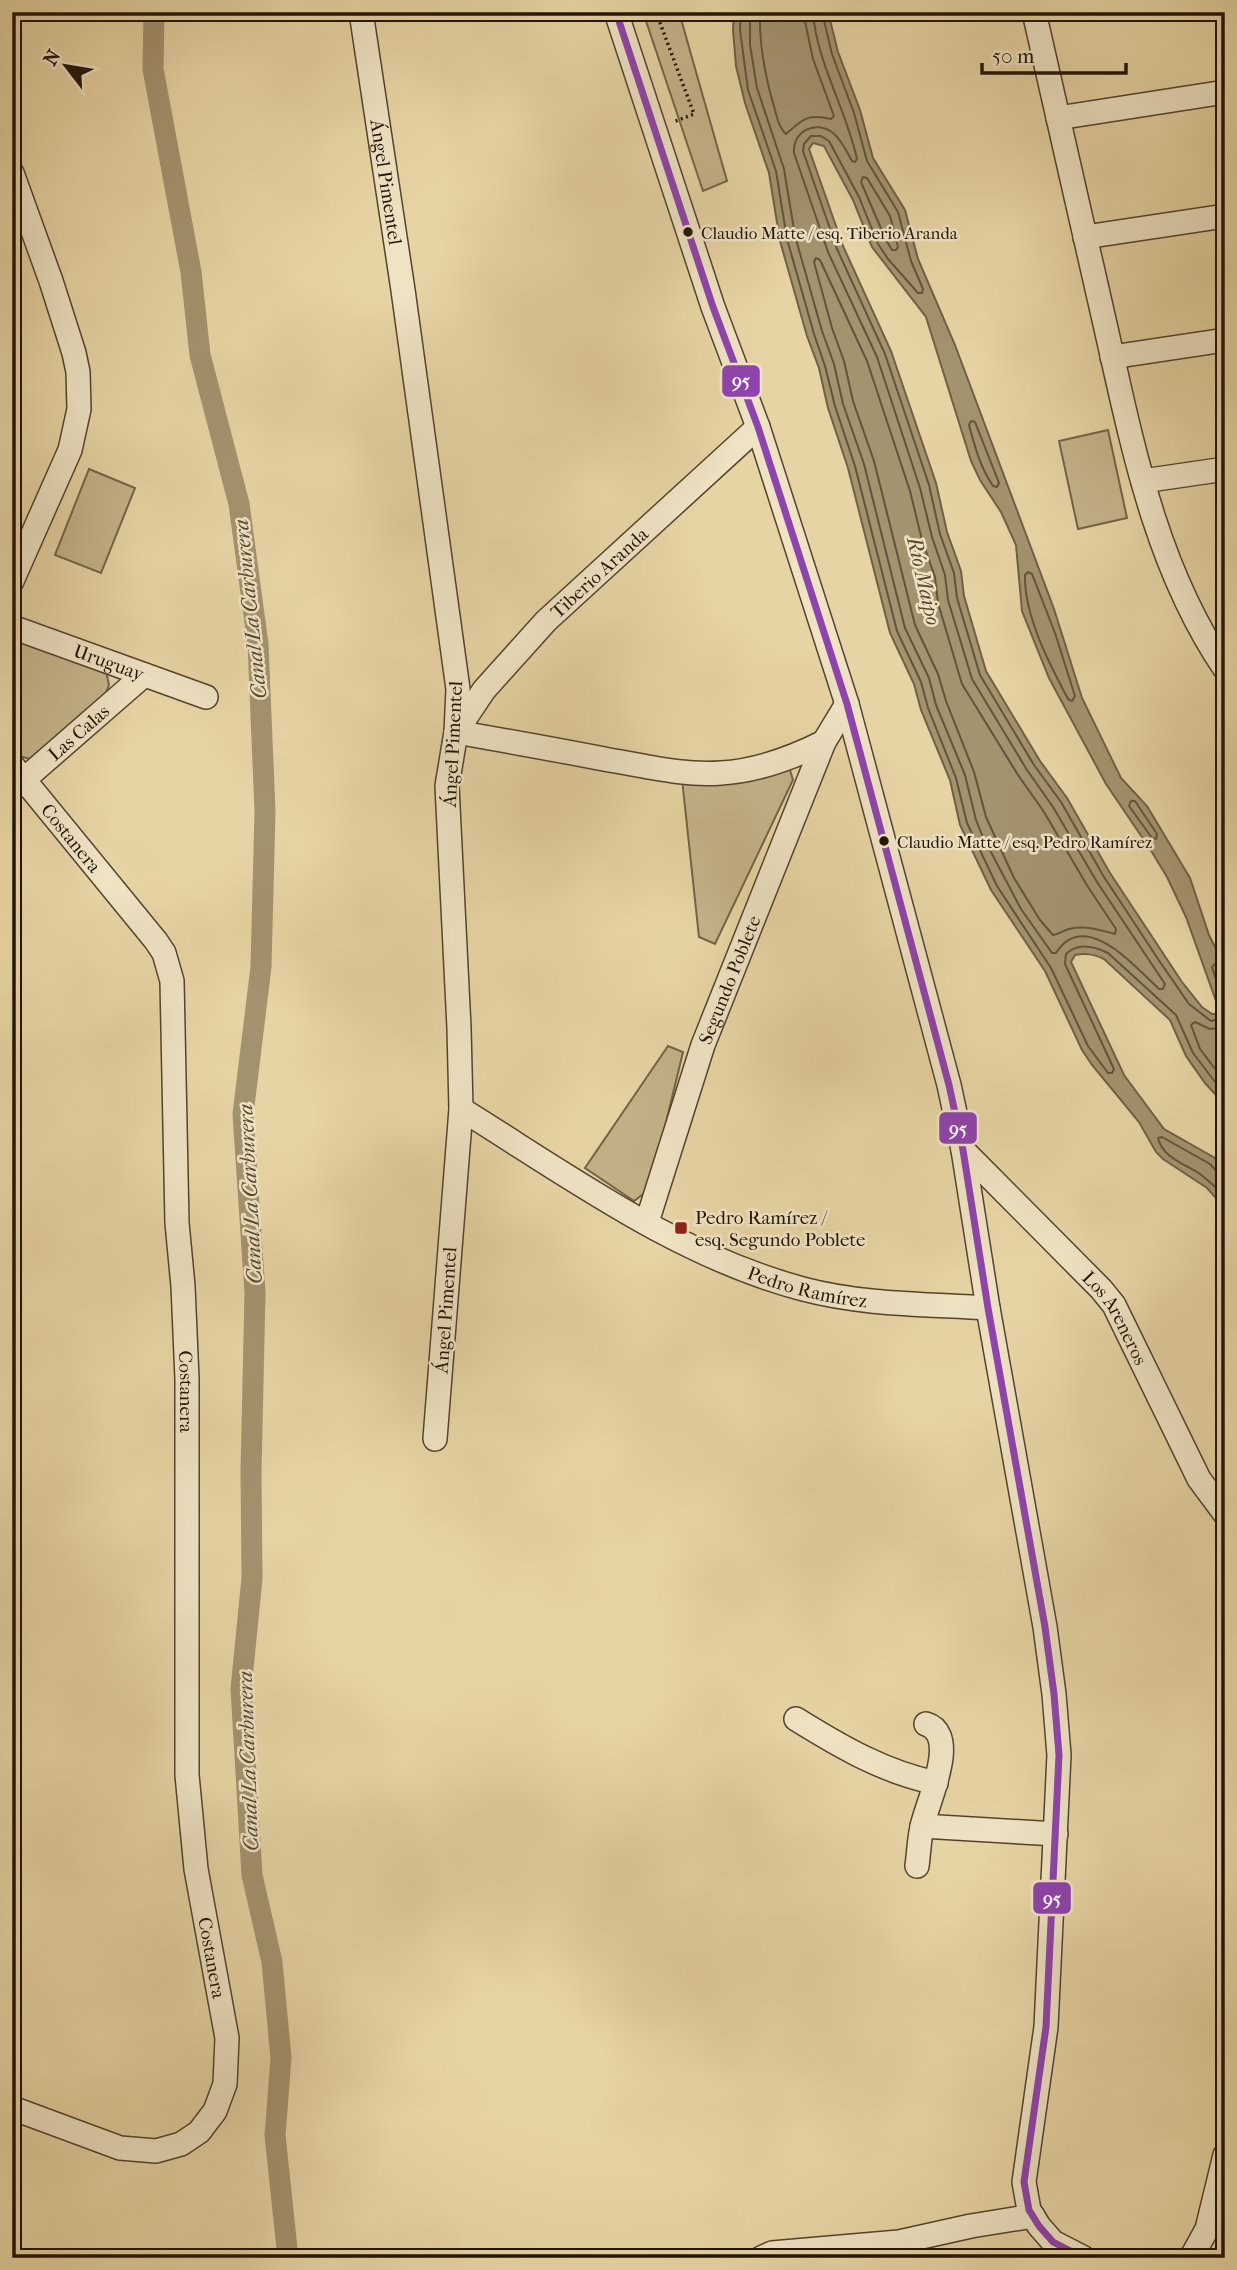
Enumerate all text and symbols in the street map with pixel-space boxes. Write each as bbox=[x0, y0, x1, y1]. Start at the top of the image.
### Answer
north arrow bbox=[32, 32, 102, 102]
scale bar bbox=[982, 32, 1125, 76]
text: 50 m bbox=[992, 44, 1035, 68]
text: N bbox=[39, 45, 66, 70]
street label: Ángel Pimentel bbox=[365, 117, 406, 246]
place label: Claudio Matte / esq. Tiberio Aranda bbox=[701, 223, 958, 243]
marker: Claudio Matte / esq. Tiberio Aranda bbox=[681, 225, 695, 239]
line badge: 95 bbox=[721, 364, 761, 398]
text: 95 bbox=[731, 370, 750, 392]
water label: Canal La Carburera bbox=[229, 518, 271, 700]
street label: Tiberio Aranda bbox=[546, 523, 653, 623]
water label: Río Maipo bbox=[902, 533, 946, 628]
street label: Uruguay bbox=[70, 640, 148, 686]
street label: Ángel Pimentel bbox=[439, 680, 467, 809]
street label: Las Calas bbox=[44, 700, 114, 766]
street label: Costanera bbox=[36, 800, 105, 877]
place label: Claudio Matte / esq. Pedro Ramírez bbox=[897, 832, 1153, 852]
marker: Claudio Matte / esq. Pedro Ramírez bbox=[877, 834, 891, 848]
street label: Segundo Poblete bbox=[694, 913, 766, 1048]
water label: Canal La Carburera bbox=[233, 1103, 267, 1285]
line badge: 95 bbox=[938, 1111, 978, 1145]
text: 95 bbox=[948, 1118, 967, 1140]
place label: Pedro Ramírez / esq. Segundo Poblete bbox=[695, 1207, 866, 1251]
marker: Pedro Ramírez / esq. Segundo Poblete bbox=[673, 1220, 689, 1236]
street label: Ángel Pimentel bbox=[431, 1246, 461, 1375]
street label: Pedro Ramírez bbox=[744, 1262, 868, 1312]
street label: Los Areneros bbox=[1077, 1267, 1152, 1369]
street label: Costanera bbox=[174, 1350, 197, 1433]
water label: Canal La Carburera bbox=[233, 1671, 263, 1851]
line badge: 95 bbox=[1032, 1881, 1072, 1915]
text: 95 bbox=[1042, 1888, 1061, 1910]
street label: Costanera bbox=[193, 1915, 230, 2001]

